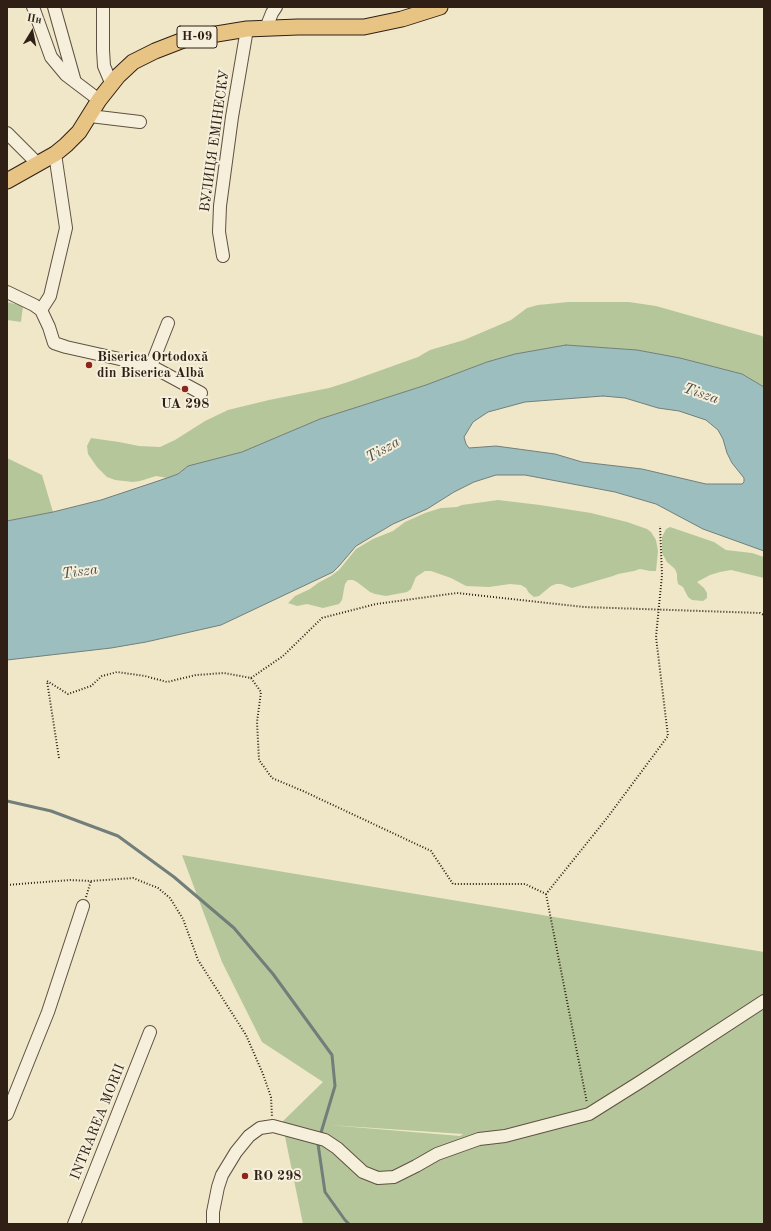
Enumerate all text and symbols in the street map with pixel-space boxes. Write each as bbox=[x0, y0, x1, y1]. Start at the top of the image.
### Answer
north arrow bbox=[12, 12, 52, 52]
text: Пн bbox=[26, 13, 43, 26]
road number: Н-09 bbox=[177, 26, 217, 48]
street label: ВУЛИЦЯ ЕМІНЕСКУ bbox=[197, 69, 233, 213]
place label: Biserica Ortodoxă din Biserica Albă bbox=[97, 349, 208, 382]
marker: Biserica Ortodoxă din Biserica Albă bbox=[84, 360, 94, 370]
water label: Tisza bbox=[681, 380, 721, 408]
marker: UA 298 bbox=[180, 384, 190, 394]
place label: UA 298 bbox=[161, 396, 209, 412]
water label: Tisza bbox=[363, 433, 403, 467]
water label: Tisza bbox=[61, 561, 99, 583]
street label: INTRAREA MORII bbox=[67, 1061, 129, 1183]
place label: RO 298 bbox=[253, 1168, 301, 1184]
marker: RO 298 bbox=[240, 1171, 250, 1181]

